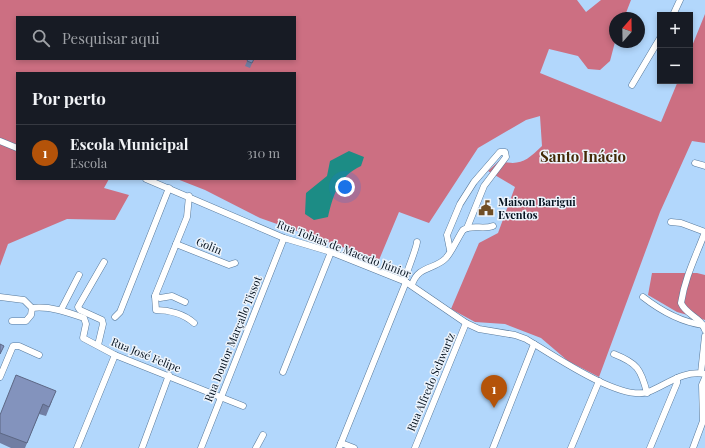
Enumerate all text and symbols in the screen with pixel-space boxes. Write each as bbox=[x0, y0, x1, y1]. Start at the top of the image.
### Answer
north arrow bbox=[609, 12, 645, 48]
map controls bbox=[657, 12, 693, 84]
button: + bbox=[657, 12, 693, 48]
search box bbox=[16, 16, 296, 60]
icon: search bbox=[30, 27, 52, 49]
text: Pesquisar aqui bbox=[62, 28, 160, 48]
button: − bbox=[657, 48, 693, 84]
text: Por perto bbox=[32, 87, 106, 109]
text: Escola Municipal bbox=[70, 134, 188, 154]
text: 1 bbox=[43, 144, 47, 161]
text: 310 m bbox=[247, 144, 280, 161]
district label: Santo Inácio bbox=[540, 146, 626, 166]
text: Escola bbox=[70, 154, 107, 171]
your location bbox=[335, 177, 355, 197]
place label: Maison Barigui Eventos bbox=[498, 194, 576, 222]
public building icon: Maison Barigui Eventos bbox=[477, 199, 495, 217]
street label: Rua Tobias de Macedo Júnior bbox=[275, 216, 414, 281]
street label: Golin bbox=[194, 234, 225, 258]
street label: Rua Doutor Marçallo Tissot bbox=[200, 274, 265, 404]
street label: Rua Alfredo Schwartz bbox=[403, 330, 458, 433]
street label: Rua José Felipe bbox=[109, 334, 184, 376]
pin: 1 bbox=[481, 375, 507, 408]

